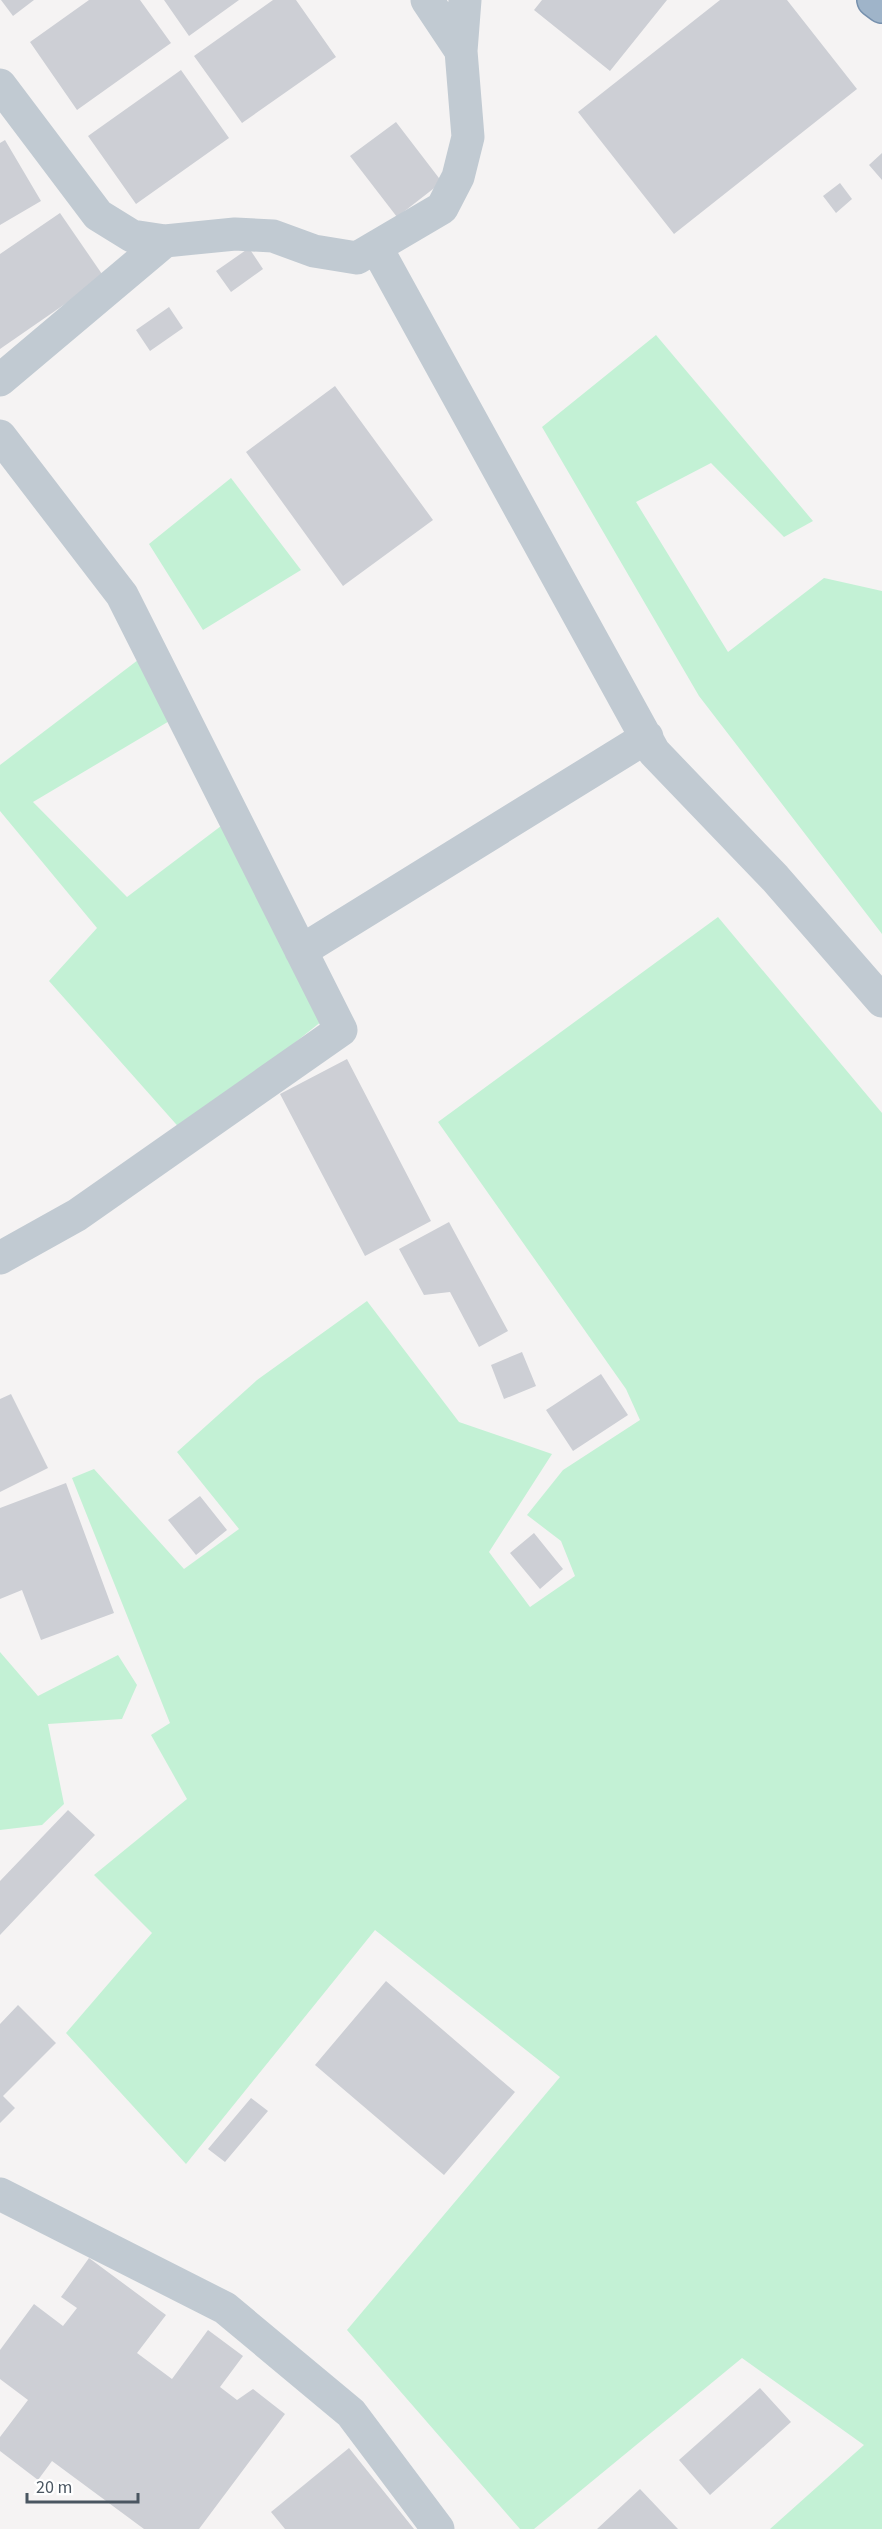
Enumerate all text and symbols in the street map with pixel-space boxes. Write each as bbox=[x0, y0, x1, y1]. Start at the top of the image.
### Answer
scale bar bbox=[27, 2466, 138, 2504]
text: 20 m bbox=[36, 2475, 72, 2500]

